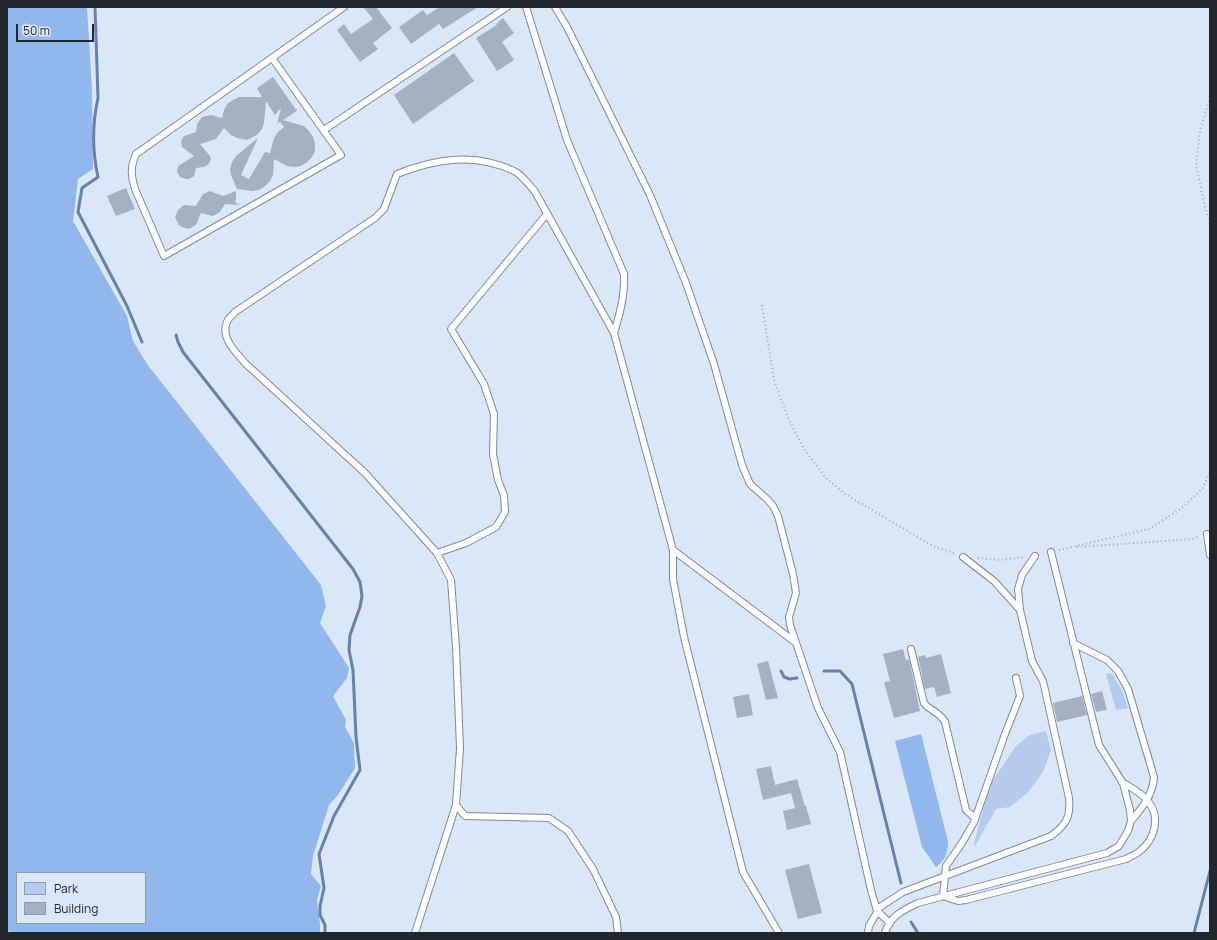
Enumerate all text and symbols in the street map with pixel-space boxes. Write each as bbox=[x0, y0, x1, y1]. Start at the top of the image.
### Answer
scale bar bbox=[18, 16, 96, 42]
text: 50 m bbox=[23, 22, 50, 39]
legend bbox=[16, 872, 146, 924]
text: Park bbox=[54, 880, 78, 897]
text: Building bbox=[54, 900, 98, 917]

